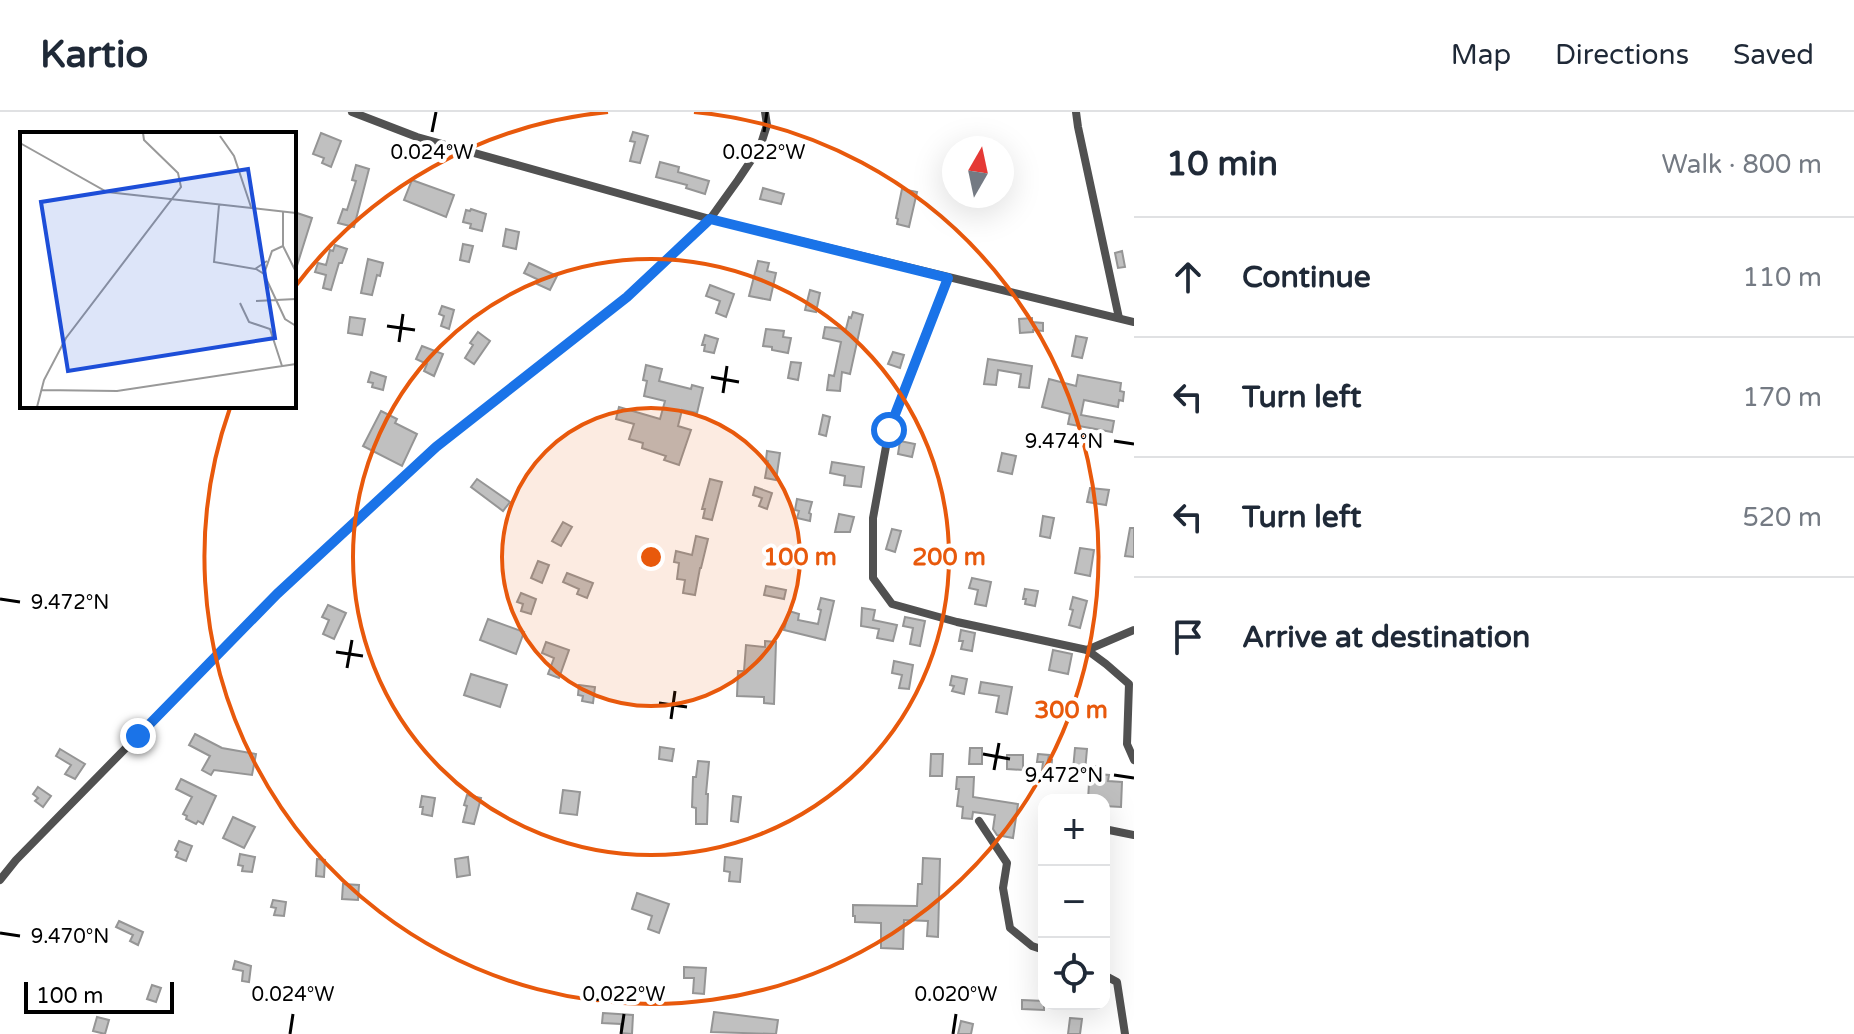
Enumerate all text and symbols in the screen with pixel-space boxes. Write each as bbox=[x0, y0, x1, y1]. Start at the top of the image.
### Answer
text: Kartio bbox=[40, 32, 148, 78]
text: Map bbox=[1451, 38, 1511, 72]
text: Directions bbox=[1555, 38, 1689, 72]
text: Saved bbox=[1733, 38, 1814, 72]
inset map bbox=[20, 132, 296, 408]
north arrow bbox=[942, 136, 1014, 208]
text: 0.024°W bbox=[390, 141, 474, 165]
text: 0.022°W bbox=[722, 141, 806, 165]
text: 10 min bbox=[1166, 144, 1278, 185]
text: Walk · 800 m bbox=[1662, 149, 1822, 180]
icon: ahead bbox=[1166, 255, 1210, 299]
text: Continue bbox=[1242, 259, 1371, 296]
text: 110 m bbox=[1742, 262, 1822, 293]
icon: left bbox=[1166, 375, 1210, 419]
text: Turn left bbox=[1242, 379, 1361, 416]
text: 170 m bbox=[1742, 382, 1822, 413]
route start bbox=[871, 412, 907, 448]
text: 9.474°N bbox=[1025, 430, 1103, 454]
icon: left bbox=[1166, 495, 1210, 539]
text: Turn left bbox=[1242, 499, 1361, 536]
text: 520 m bbox=[1742, 502, 1822, 533]
centre of rings bbox=[637, 543, 665, 571]
text: 100 m bbox=[763, 543, 837, 572]
text: 200 m bbox=[912, 543, 986, 572]
text: 9.472°N bbox=[31, 591, 109, 615]
icon: arrive bbox=[1166, 615, 1210, 659]
text: Arrive at destination bbox=[1242, 619, 1530, 656]
text: 300 m bbox=[1034, 696, 1108, 725]
route end bbox=[120, 718, 156, 754]
text: 9.472°N bbox=[1025, 764, 1103, 788]
map controls bbox=[1038, 794, 1110, 1010]
button: + bbox=[1038, 794, 1110, 866]
button: − bbox=[1038, 866, 1110, 938]
text: 9.470°N bbox=[31, 925, 109, 949]
button: locate bbox=[1038, 938, 1110, 1010]
scale bar bbox=[24, 978, 174, 1014]
text: 100 m bbox=[36, 983, 103, 1009]
text: 0.024°W bbox=[251, 983, 335, 1007]
text: 0.022°W bbox=[582, 983, 666, 1007]
text: 0.020°W bbox=[914, 983, 998, 1007]

